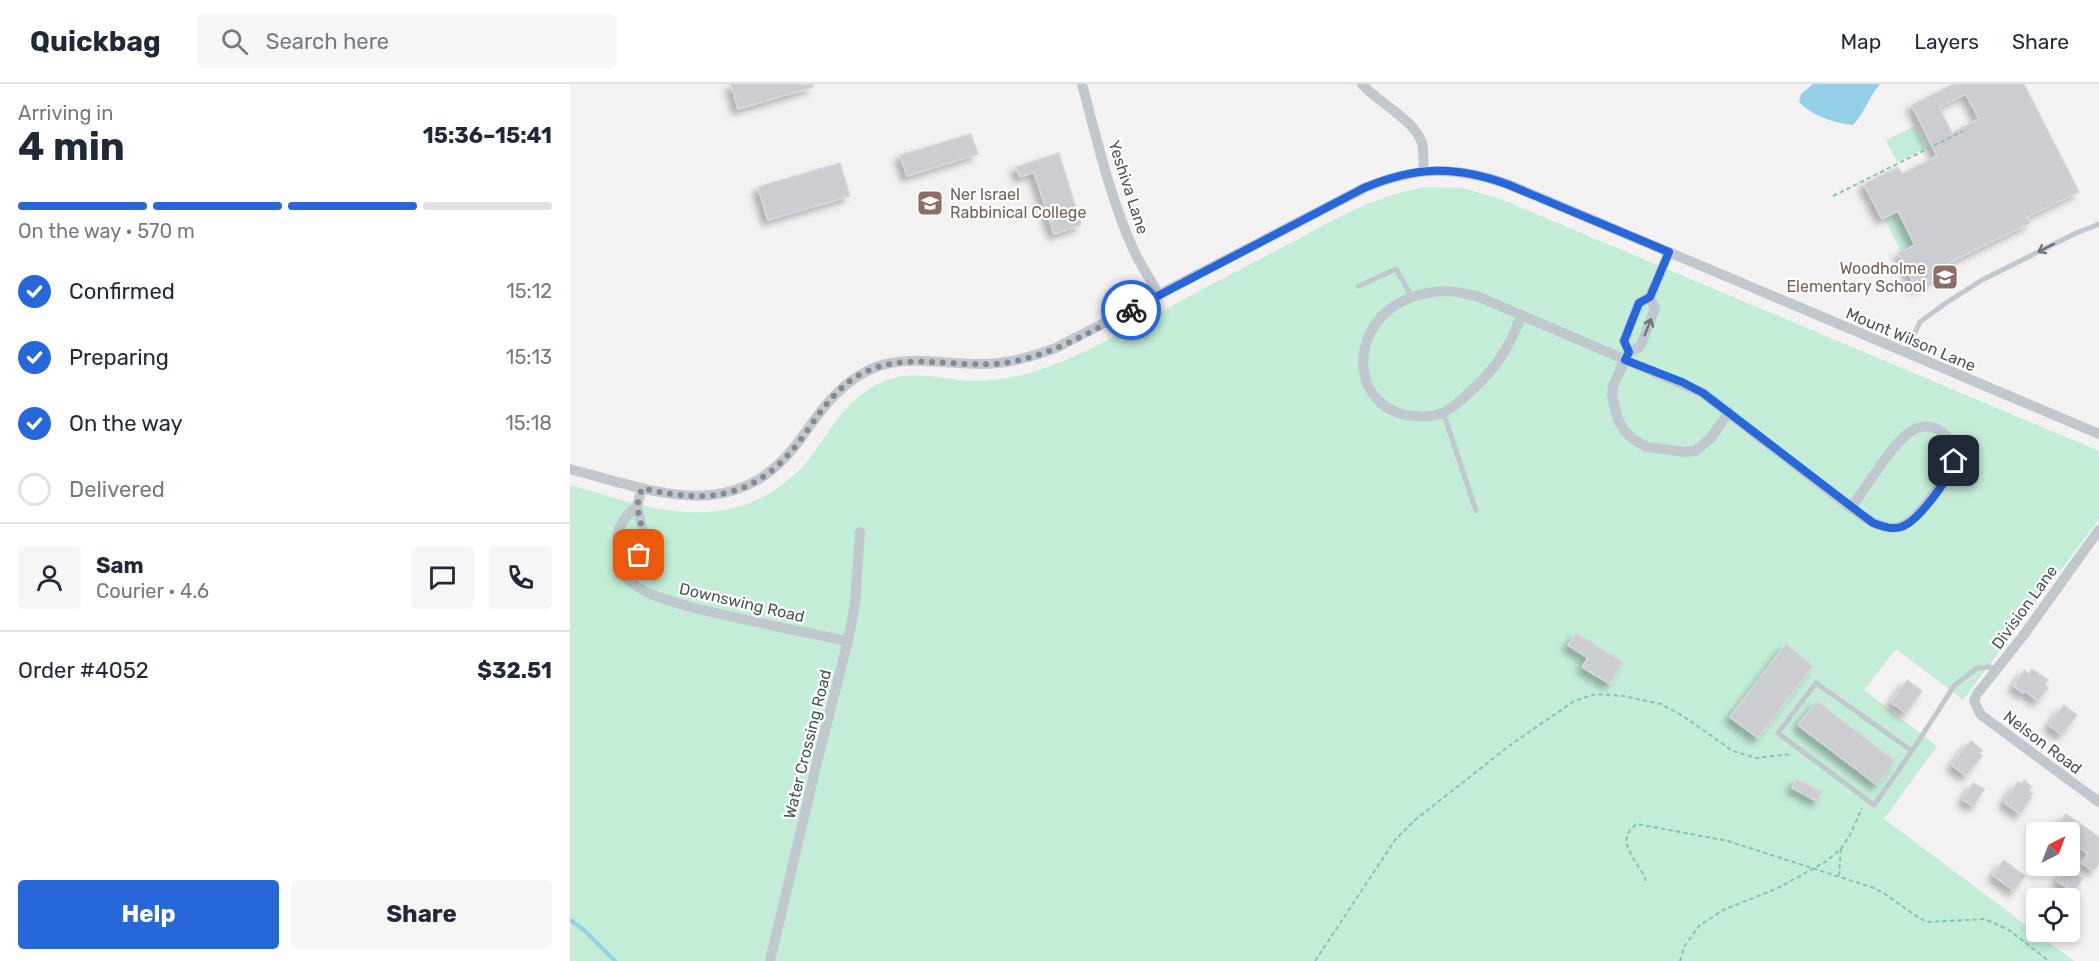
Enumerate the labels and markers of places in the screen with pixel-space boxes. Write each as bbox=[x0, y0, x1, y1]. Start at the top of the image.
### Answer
place label: Ner Israel Rabbinical College bbox=[950, 185, 1086, 222]
school or university icon: Ner Israel Rabbinical College bbox=[915, 188, 945, 218]
place label: Woodholme Elementary School bbox=[1786, 259, 1926, 296]
school or university icon: Woodholme Elementary School bbox=[1930, 262, 1960, 292]
pin bbox=[1928, 435, 1979, 486]
pin bbox=[613, 529, 664, 580]

